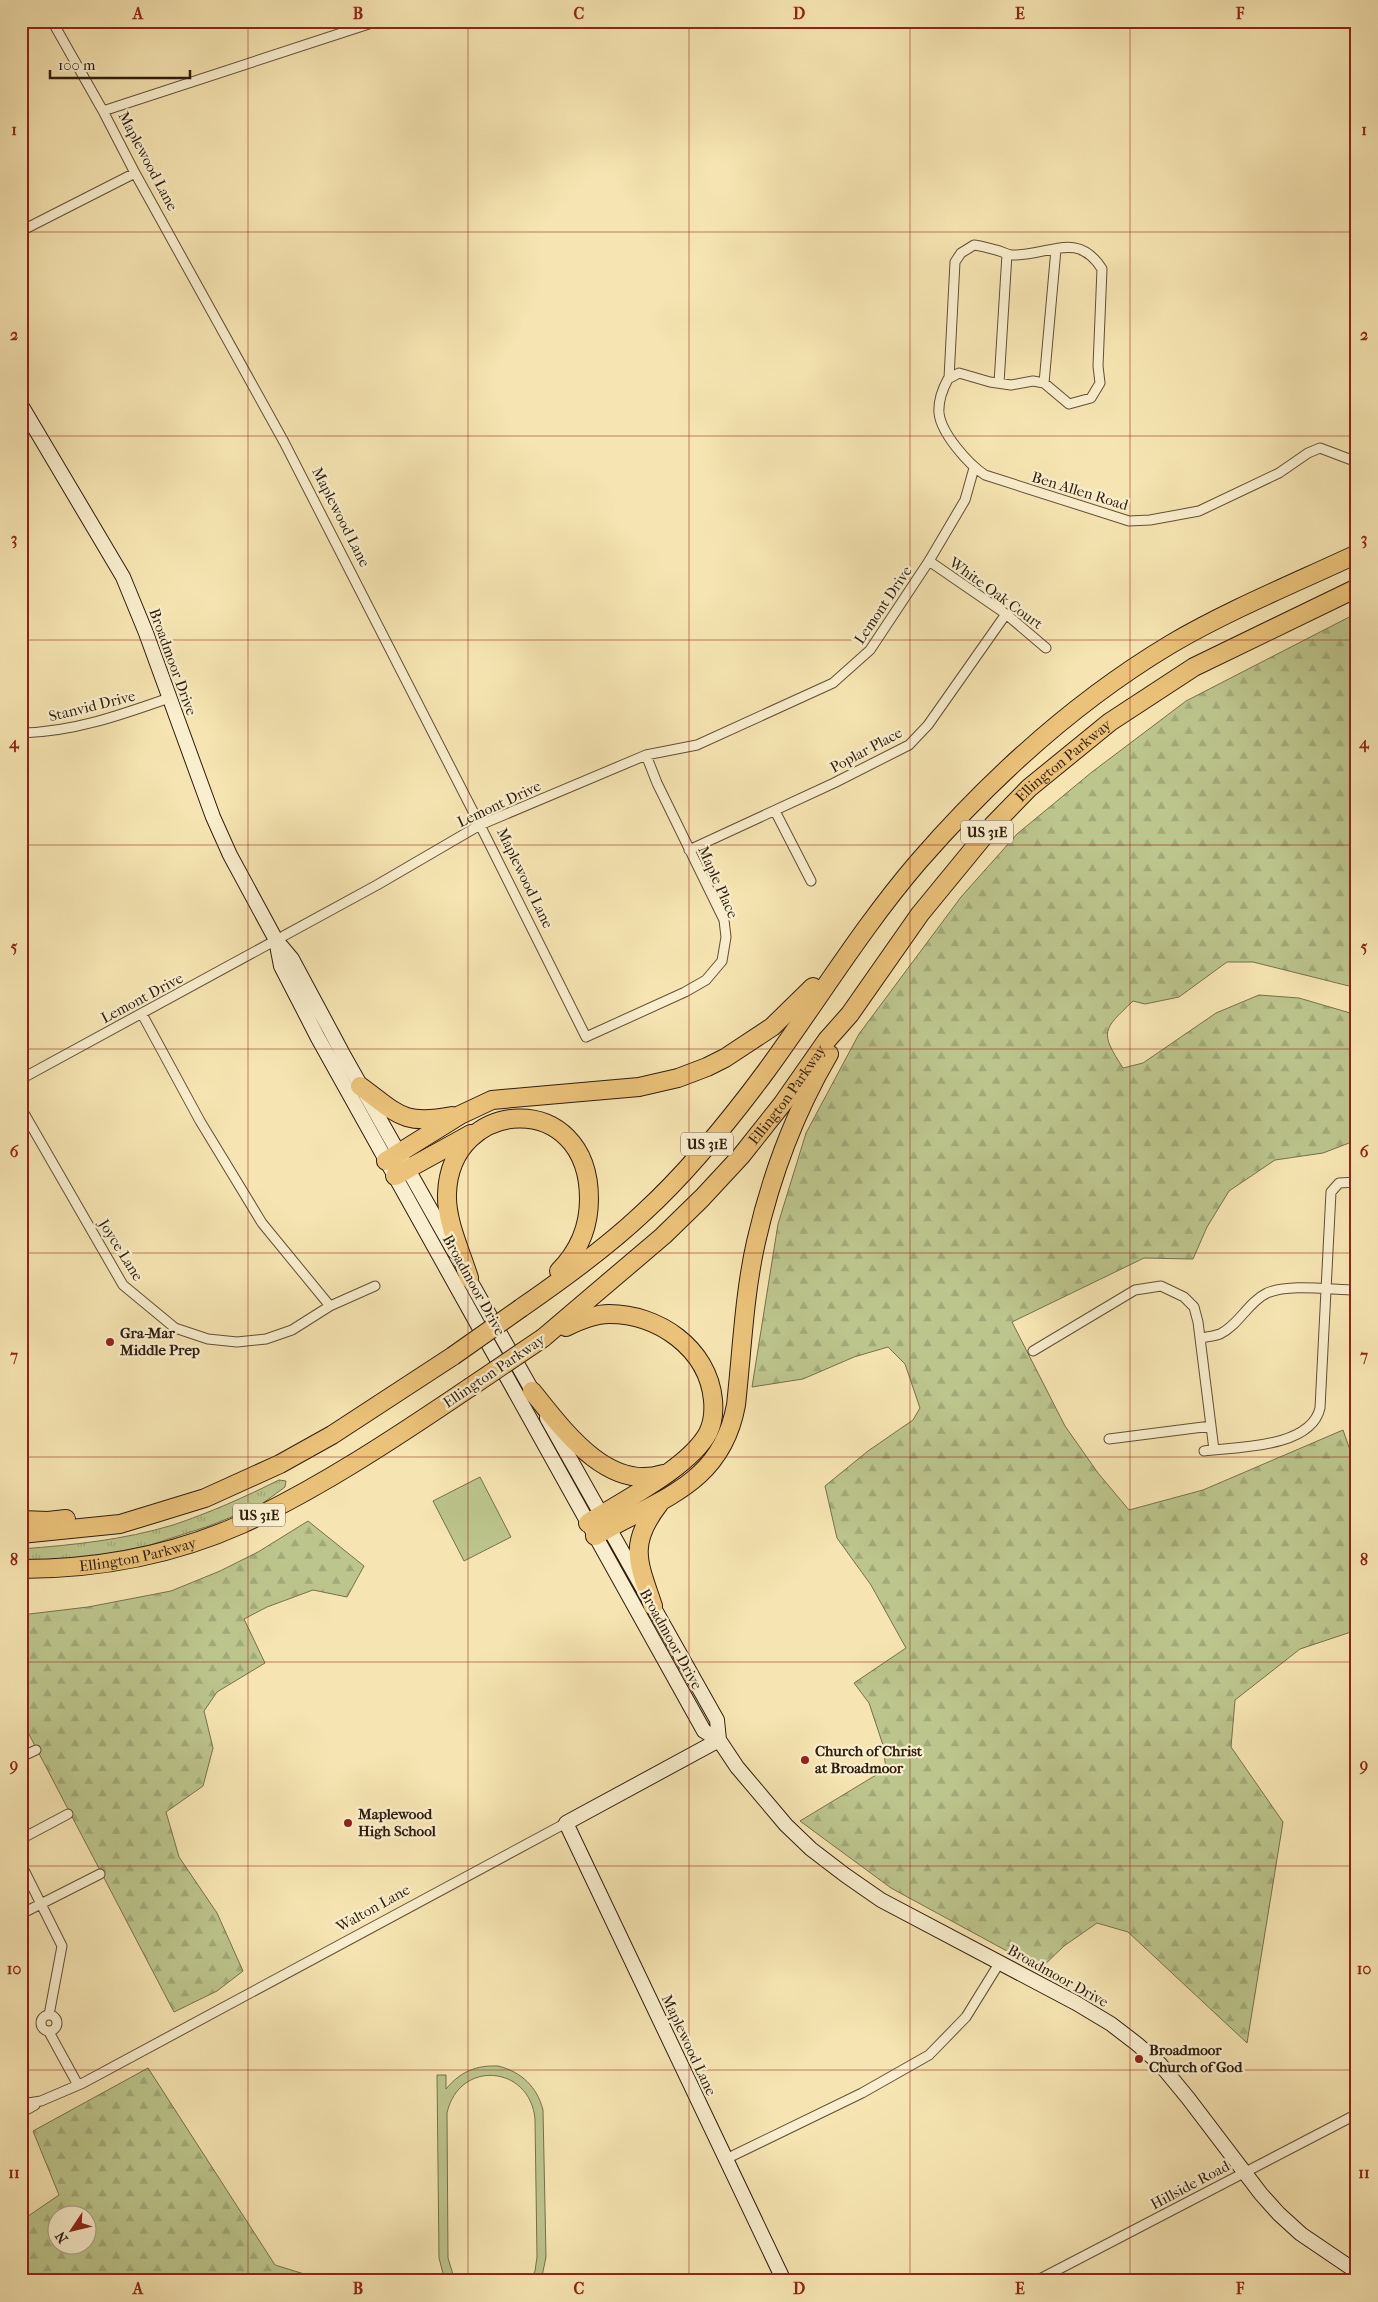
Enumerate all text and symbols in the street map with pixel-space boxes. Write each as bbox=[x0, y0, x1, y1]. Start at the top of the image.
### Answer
text: A bbox=[132, 4, 144, 23]
text: B bbox=[353, 4, 363, 23]
text: C bbox=[574, 4, 585, 23]
text: D bbox=[793, 4, 805, 23]
text: E bbox=[1015, 4, 1025, 23]
text: F bbox=[1235, 4, 1245, 23]
scale bar bbox=[50, 48, 190, 80]
text: 100 m bbox=[58, 56, 96, 74]
street label: Maplewood Lane bbox=[114, 108, 182, 214]
text: 1 bbox=[11, 120, 17, 139]
text: 1 bbox=[1361, 120, 1367, 139]
text: 2 bbox=[10, 325, 18, 344]
text: 2 bbox=[1360, 325, 1368, 344]
street label: Maplewood Lane bbox=[308, 464, 374, 570]
street label: Ben Allen Road bbox=[1030, 468, 1131, 514]
text: 3 bbox=[11, 529, 17, 549]
text: 3 bbox=[1361, 529, 1367, 549]
street label: White Oak Court bbox=[945, 552, 1047, 633]
street label: Lemont Drive bbox=[850, 562, 916, 647]
street label: Broadmoor Drive bbox=[145, 606, 201, 718]
street label: Stanvid Drive bbox=[47, 686, 138, 725]
street label: Ellington Parkway bbox=[1011, 715, 1116, 806]
street label: Poplar Place bbox=[827, 723, 906, 777]
text: 4 bbox=[8, 733, 20, 753]
text: 4 bbox=[1358, 733, 1370, 753]
street label: Lemont Drive bbox=[454, 777, 544, 831]
road number: US 31E bbox=[961, 820, 1013, 844]
street label: Maplewood Lane bbox=[493, 825, 557, 932]
street label: Maple Place bbox=[694, 843, 742, 922]
text: 5 bbox=[11, 937, 18, 956]
text: 5 bbox=[1361, 937, 1368, 956]
street label: Lemont Drive bbox=[98, 969, 187, 1027]
street label: Ellington Parkway bbox=[745, 1041, 830, 1148]
road number: US 31E bbox=[681, 1132, 733, 1156]
text: 6 bbox=[10, 1142, 19, 1161]
text: 6 bbox=[1360, 1142, 1369, 1161]
street label: Joyce Lane bbox=[94, 1215, 147, 1285]
street label: Broadmoor Drive bbox=[439, 1231, 509, 1339]
place label: Gra-Mar Middle Prep bbox=[119, 1324, 200, 1359]
street label: Ellington Parkway bbox=[440, 1330, 549, 1412]
marker: Gra-Mar Middle Prep bbox=[104, 1336, 116, 1348]
text: 7 bbox=[9, 1346, 18, 1365]
text: 7 bbox=[1359, 1346, 1368, 1365]
road number: US 31E bbox=[233, 1504, 285, 1526]
street label: Ellington Parkway bbox=[78, 1533, 200, 1575]
text: 8 bbox=[10, 1550, 18, 1569]
text: 8 bbox=[1360, 1550, 1368, 1569]
street label: Broadmoor Drive bbox=[636, 1585, 706, 1693]
place label: Church of Christ at Broadmoor bbox=[815, 1742, 923, 1777]
marker: Church of Christ at Broadmoor bbox=[799, 1754, 811, 1766]
text: 9 bbox=[9, 1755, 18, 1775]
text: 9 bbox=[1359, 1755, 1368, 1775]
place label: Maplewood High School bbox=[357, 1805, 437, 1840]
marker: Maplewood High School bbox=[342, 1817, 354, 1829]
street label: Walton Lane bbox=[332, 1880, 414, 1936]
street label: Broadmoor Drive bbox=[1004, 1941, 1112, 2011]
text: 10 bbox=[7, 1959, 21, 1978]
text: 10 bbox=[1357, 1959, 1371, 1978]
street label: Maplewood Lane bbox=[658, 1992, 721, 2099]
place label: Broadmoor Church of God bbox=[1149, 2041, 1243, 2076]
marker: Broadmoor Church of God bbox=[1133, 2053, 1145, 2065]
street label: Hillside Road bbox=[1148, 2156, 1233, 2213]
text: 11 bbox=[8, 2163, 20, 2182]
text: 11 bbox=[1358, 2163, 1370, 2182]
north arrow bbox=[48, 2204, 98, 2254]
text: N bbox=[52, 2228, 72, 2246]
text: A bbox=[132, 2279, 144, 2298]
text: B bbox=[353, 2279, 363, 2298]
text: C bbox=[574, 2279, 585, 2298]
text: D bbox=[793, 2279, 805, 2298]
text: E bbox=[1015, 2279, 1025, 2298]
text: F bbox=[1235, 2279, 1245, 2298]

